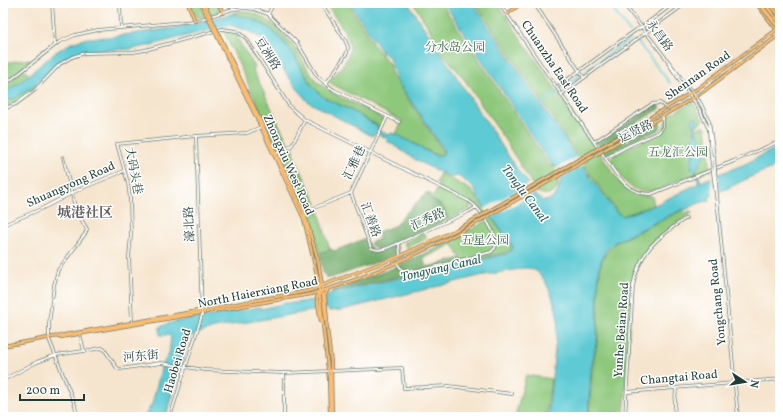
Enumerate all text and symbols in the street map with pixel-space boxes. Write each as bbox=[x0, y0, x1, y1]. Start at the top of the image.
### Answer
street label: 永昌路 bbox=[642, 17, 676, 55]
street label: Chuanzha East Road bbox=[517, 18, 591, 117]
street label: 豆洲路 bbox=[251, 34, 283, 74]
park label: 分水岛公园 bbox=[425, 40, 485, 56]
street label: Shennan Road bbox=[662, 47, 734, 104]
street label: Zhongxiu West Road bbox=[259, 112, 318, 218]
street label: 运贤路 bbox=[616, 117, 656, 147]
street label: 汇雅巷 bbox=[340, 143, 370, 183]
park label: 五龙汇公园 bbox=[648, 145, 708, 161]
street label: 大码头巷 bbox=[121, 146, 145, 196]
street label: Shuangyong Road bbox=[24, 158, 118, 212]
water label: Tonglu Canal bbox=[496, 162, 552, 227]
street label: 汇善路 bbox=[356, 200, 384, 240]
district label: 城港社区 bbox=[57, 204, 113, 223]
street label: 汇秀路 bbox=[408, 205, 448, 235]
street label: 濠北路 bbox=[181, 206, 199, 242]
park label: 五星公园 bbox=[461, 233, 509, 249]
water label: Tongyang Canal bbox=[399, 251, 484, 287]
street label: Yongchang Road bbox=[705, 258, 731, 346]
street label: North Haierxiang Road bbox=[197, 273, 320, 312]
street label: Yunhe Beian Road bbox=[611, 282, 633, 378]
street label: Haobei Road bbox=[161, 327, 195, 395]
street label: 河东街 bbox=[122, 347, 161, 367]
north arrow bbox=[725, 362, 765, 402]
street label: Changtai Road bbox=[640, 367, 719, 389]
scale bar bbox=[20, 376, 84, 402]
text: N bbox=[745, 378, 761, 389]
text: 200 m bbox=[26, 383, 60, 399]

